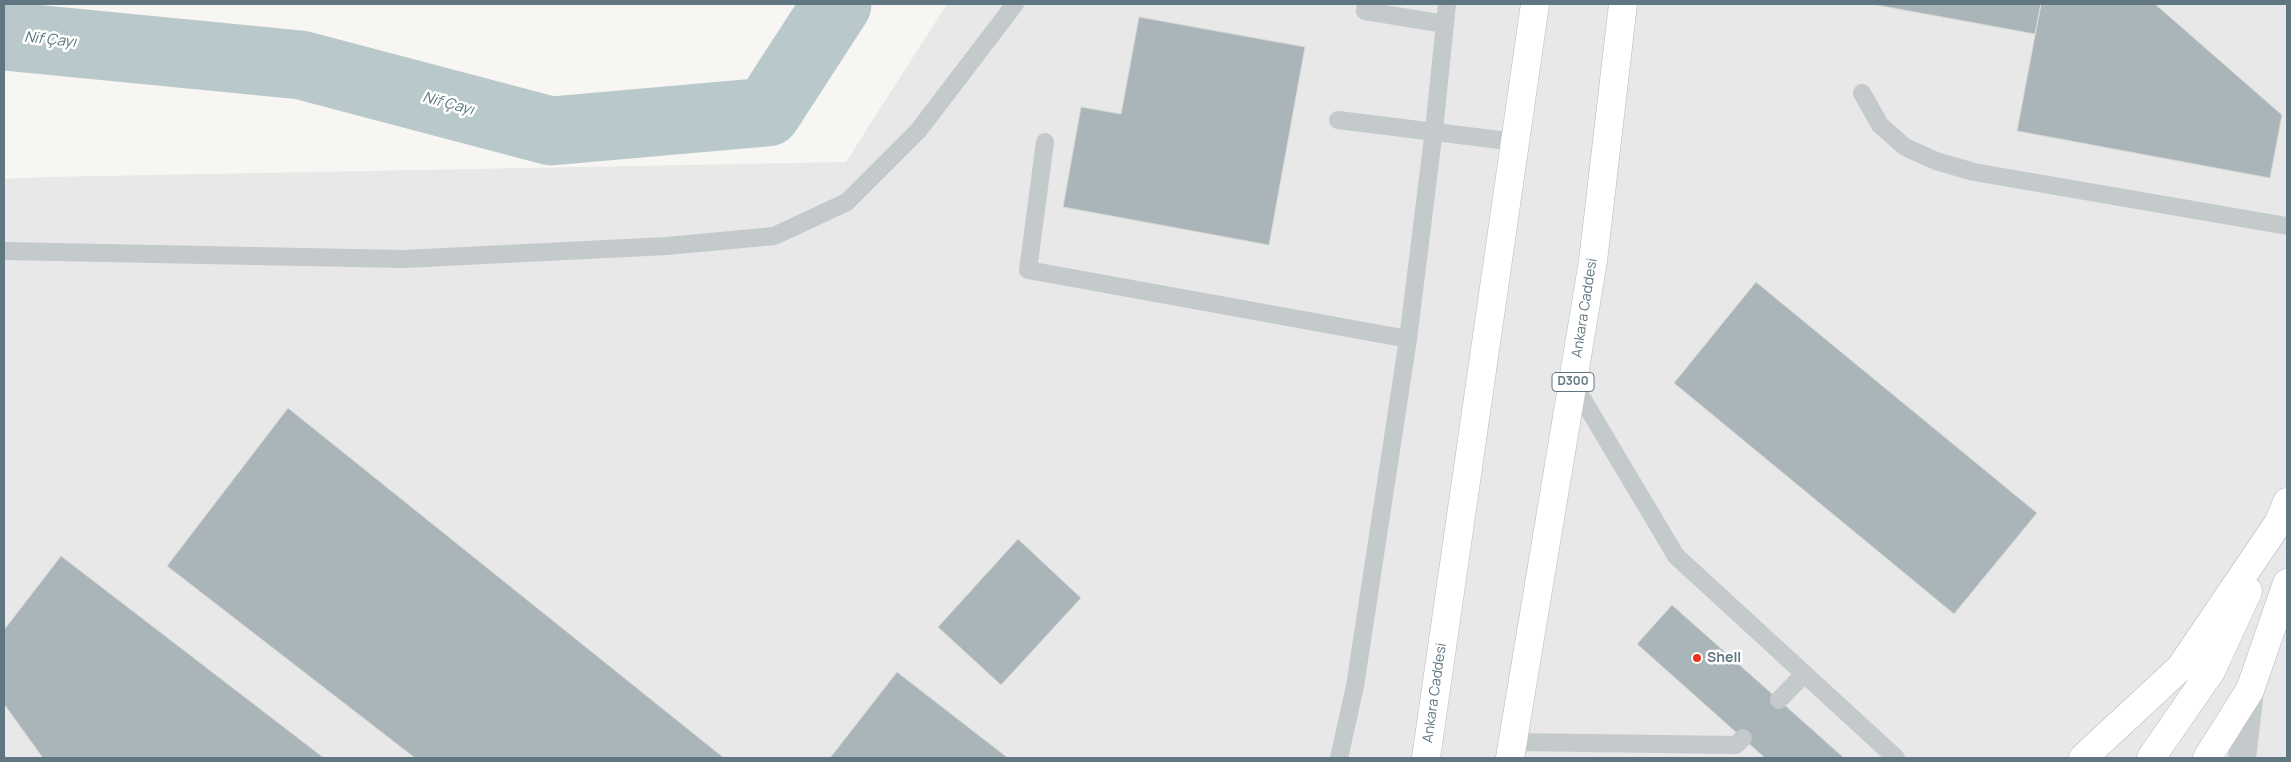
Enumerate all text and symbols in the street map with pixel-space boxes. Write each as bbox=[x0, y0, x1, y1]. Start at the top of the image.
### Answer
water label: Nif Çayı bbox=[23, 28, 77, 52]
water label: Nif Çayı bbox=[420, 89, 476, 119]
street label: Ankara Caddesi bbox=[1569, 257, 1601, 359]
road number: D300 bbox=[1552, 372, 1594, 392]
street label: Ankara Caddesi bbox=[1420, 642, 1450, 744]
place label: Shell bbox=[1707, 650, 1741, 666]
marker: Shell bbox=[1691, 652, 1703, 664]

